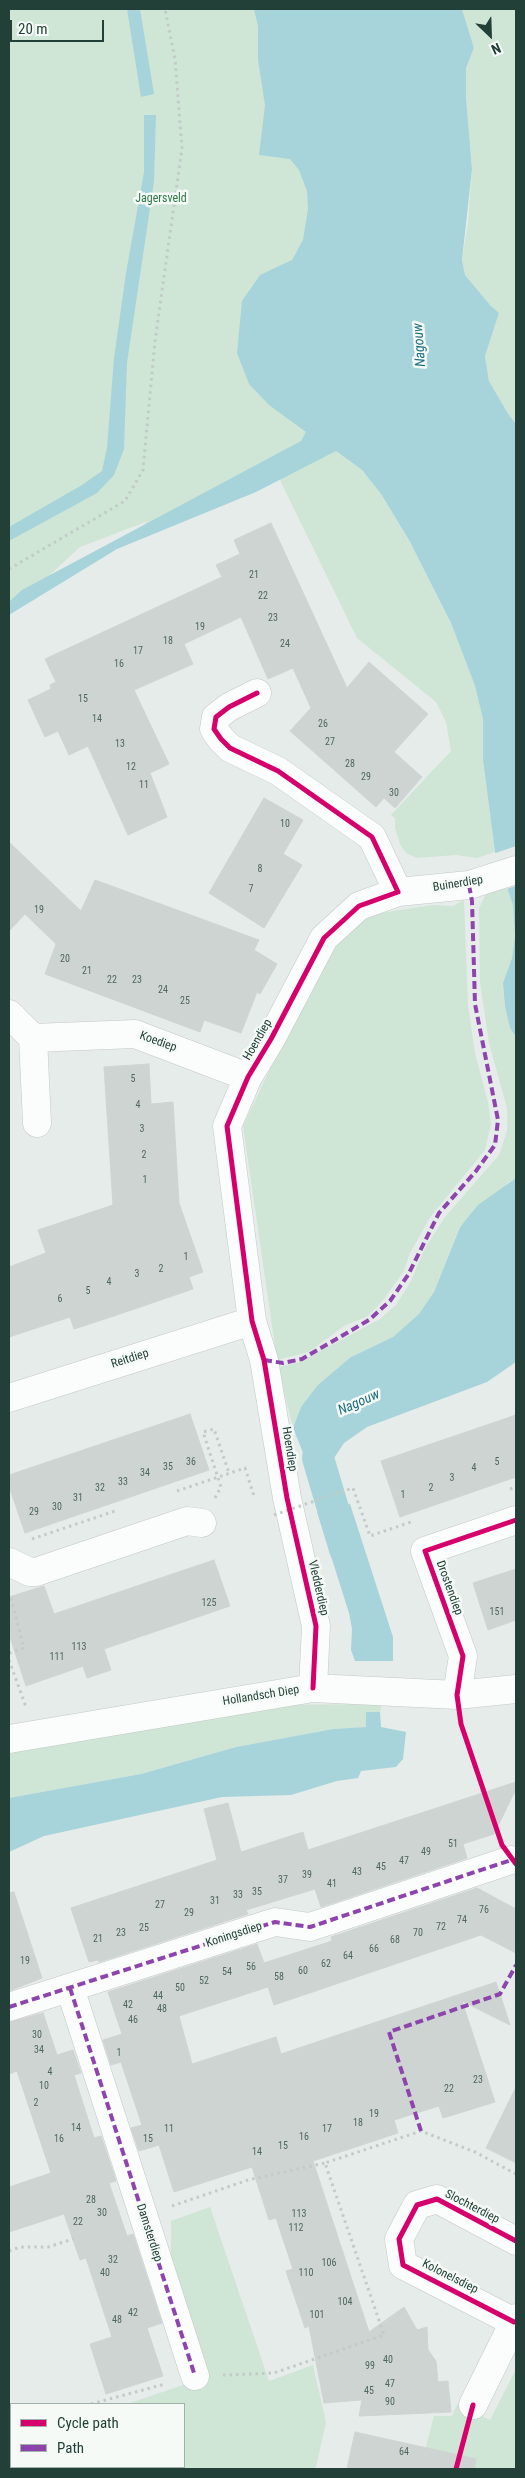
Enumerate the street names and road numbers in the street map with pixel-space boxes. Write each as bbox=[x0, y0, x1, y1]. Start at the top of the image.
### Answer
street label: Buinerdiep bbox=[432, 873, 484, 895]
street label: Hoendiep bbox=[240, 1017, 276, 1063]
street label: Koediep bbox=[138, 1029, 178, 1055]
street label: Reitdiep bbox=[109, 1346, 151, 1372]
street label: Hoendiep bbox=[278, 1426, 300, 1472]
street label: Vledderdiep bbox=[305, 1559, 331, 1617]
street label: Drostendiep bbox=[432, 1559, 466, 1617]
street label: Hollandsch Diep bbox=[222, 1683, 300, 1709]
street label: Koningsdiep bbox=[204, 1919, 264, 1951]
street label: Slochterdiep bbox=[442, 2187, 502, 2227]
street label: Damsterdiep bbox=[133, 2202, 165, 2264]
street label: Kolonelsdiep bbox=[420, 2257, 480, 2297]

